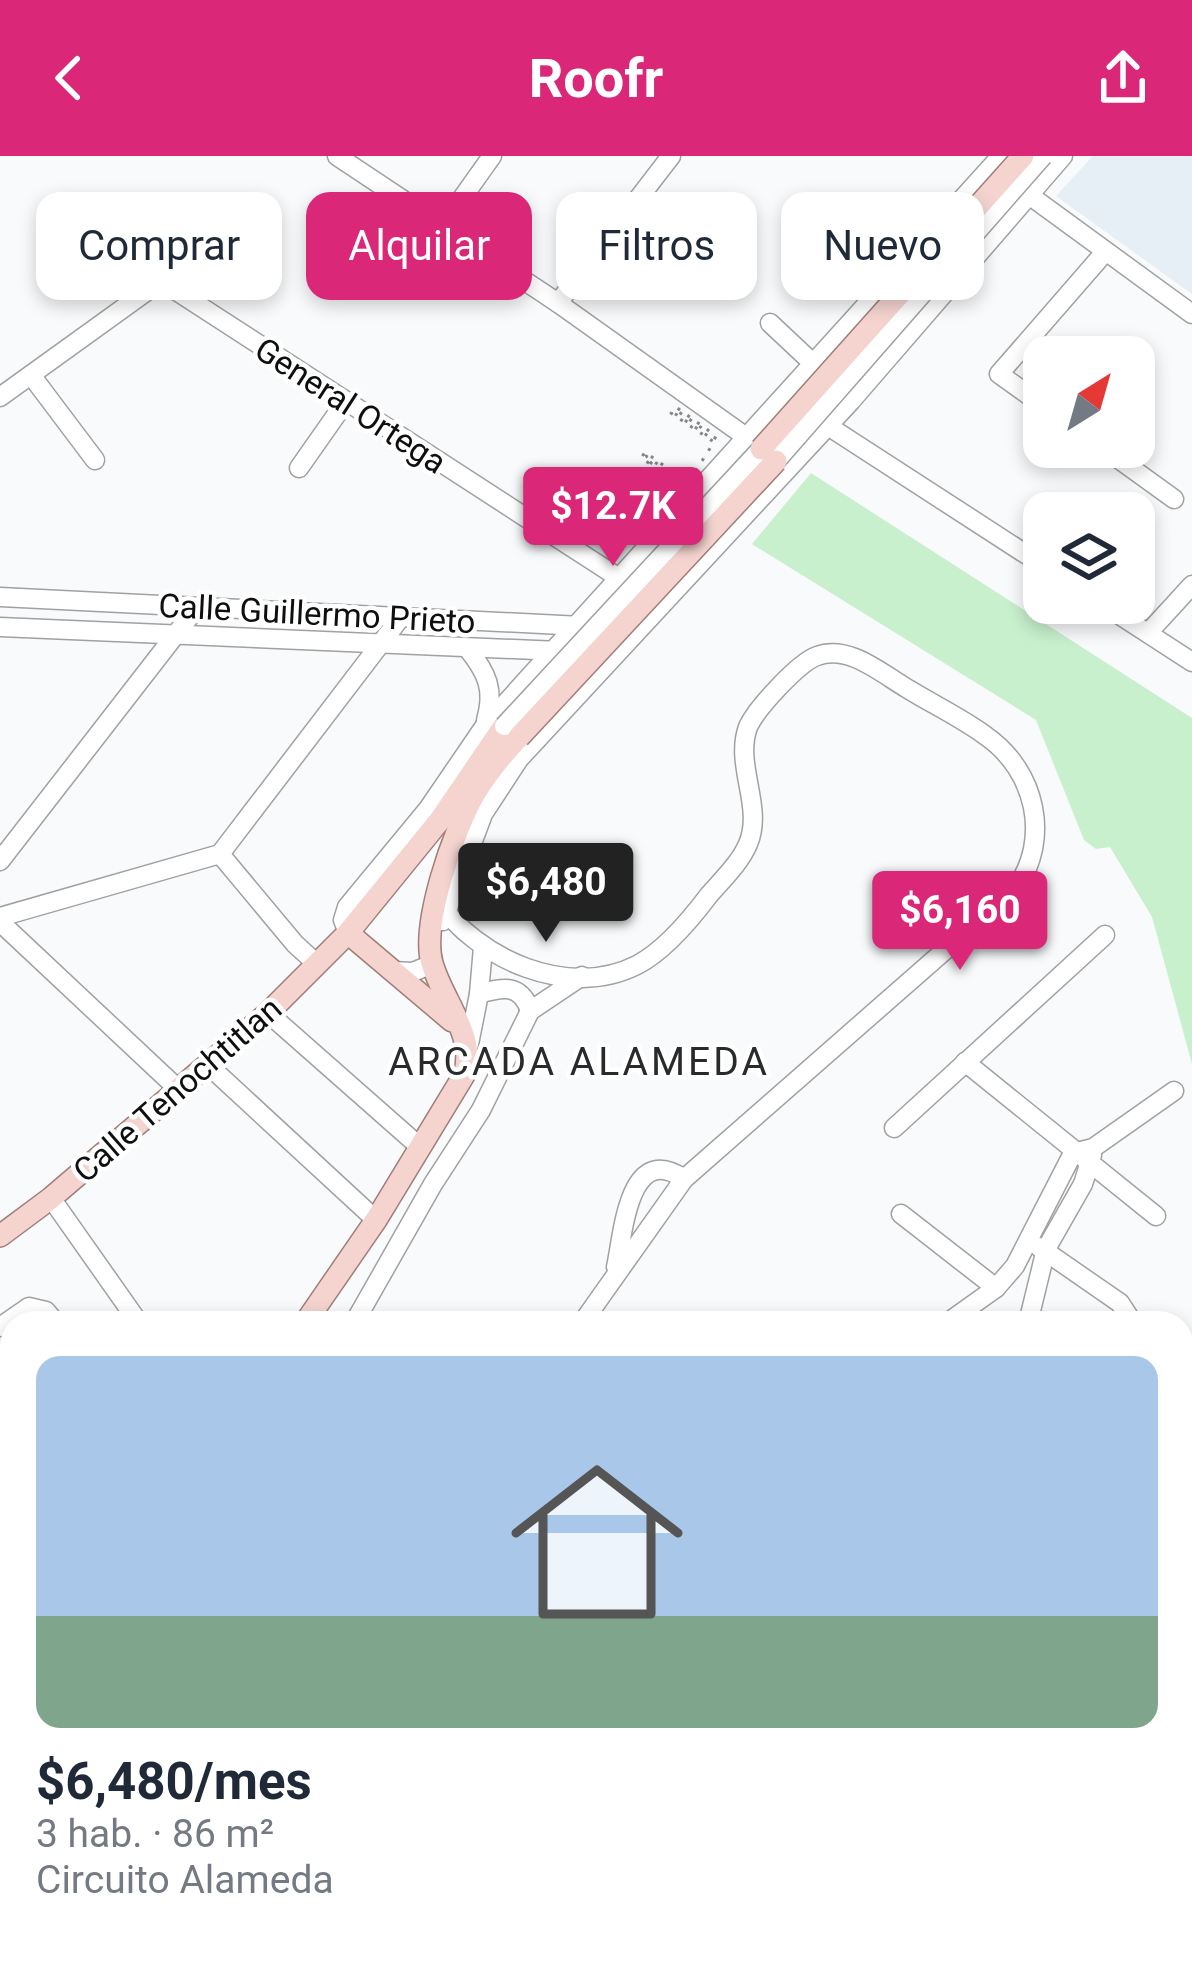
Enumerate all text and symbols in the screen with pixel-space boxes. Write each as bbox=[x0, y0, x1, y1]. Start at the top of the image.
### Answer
icon: back bbox=[36, 45, 102, 111]
icon: share bbox=[1090, 45, 1156, 111]
text: Roofr bbox=[529, 47, 663, 110]
chip: Comprar bbox=[36, 192, 282, 300]
chip: Alquilar bbox=[306, 192, 532, 300]
chip: Filtros bbox=[556, 192, 757, 300]
chip: Nuevo bbox=[781, 192, 984, 300]
street label: General Ortega bbox=[248, 329, 454, 482]
north arrow bbox=[1023, 336, 1155, 468]
map controls bbox=[1023, 336, 1155, 624]
pin: $12.7K bbox=[515, 467, 711, 569]
text: $12.7K bbox=[550, 483, 676, 529]
button: layers bbox=[1023, 492, 1155, 624]
street label: Calle Guillermo Prieto bbox=[157, 586, 476, 641]
pin: $6,480 bbox=[448, 843, 644, 945]
text: $6,480 bbox=[485, 859, 607, 905]
pin: $6,160 bbox=[862, 871, 1058, 973]
text: $6,160 bbox=[899, 887, 1021, 933]
street label: Calle Tenochtitlan bbox=[66, 989, 289, 1190]
district label: ARCADA ALAMEDA bbox=[388, 1039, 770, 1085]
icon: home bbox=[489, 1434, 705, 1650]
text: $6,480/mes bbox=[36, 1752, 312, 1811]
text: 3 hab. · 86 m² bbox=[36, 1811, 274, 1857]
text: Circuito Alameda bbox=[36, 1857, 334, 1903]

